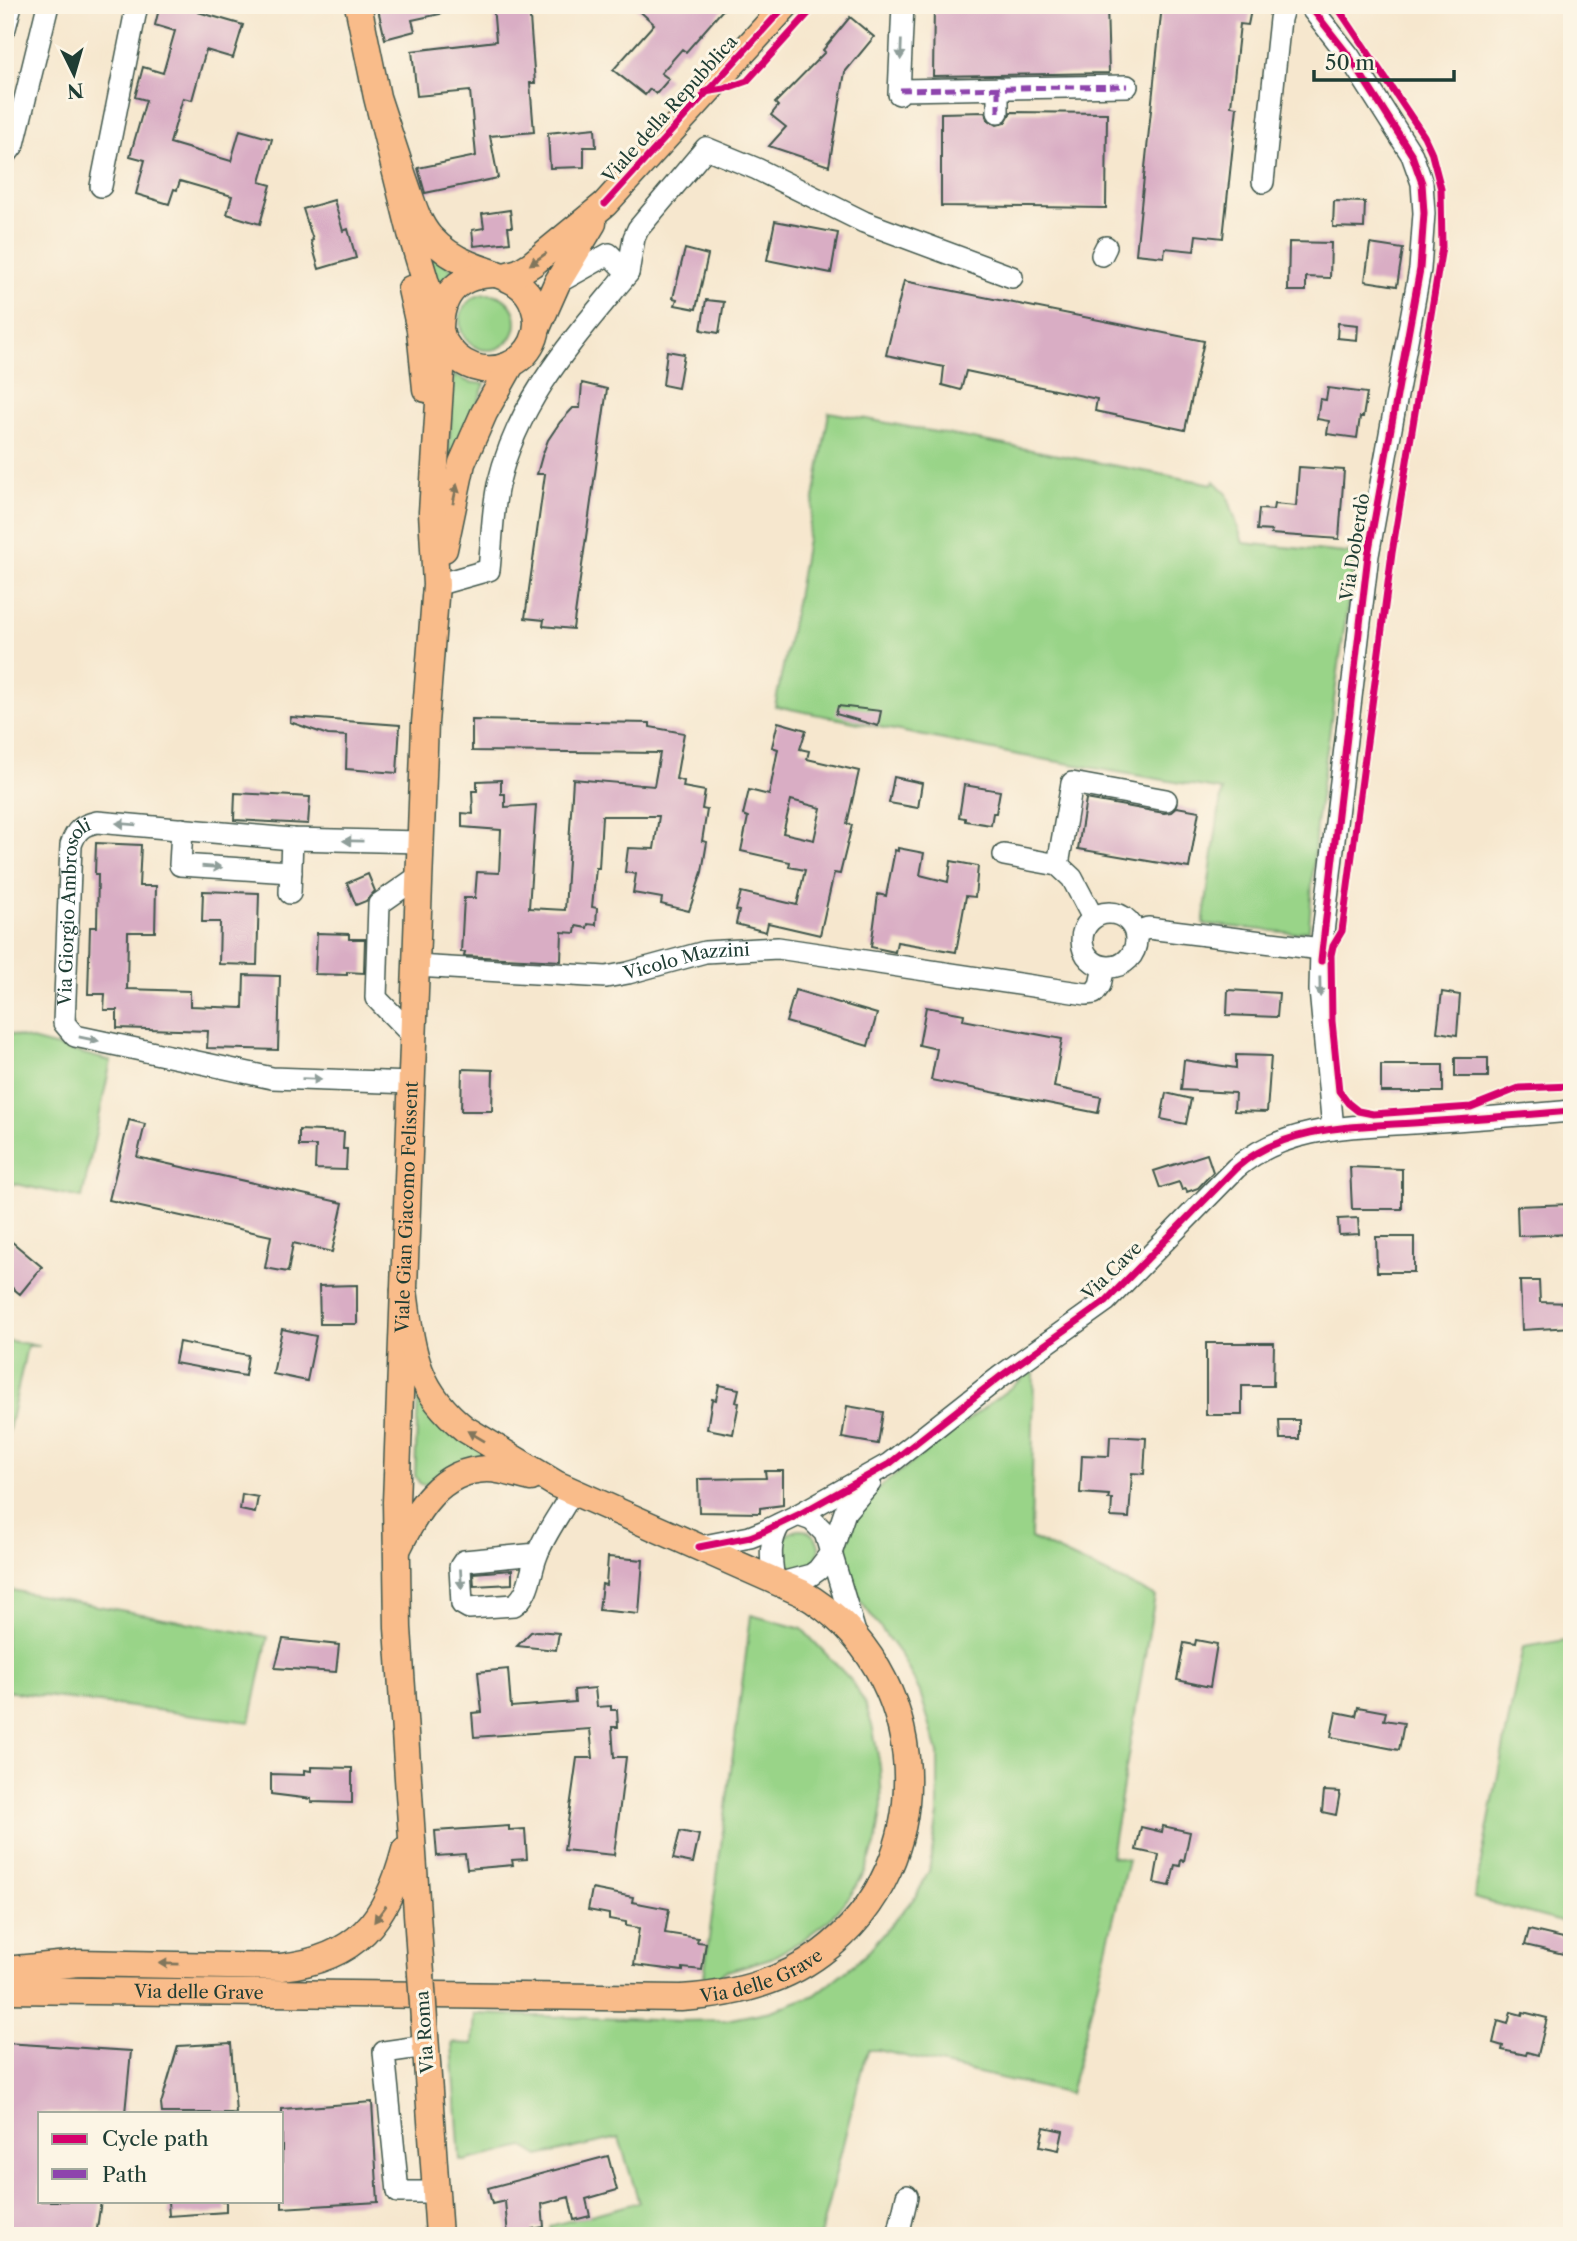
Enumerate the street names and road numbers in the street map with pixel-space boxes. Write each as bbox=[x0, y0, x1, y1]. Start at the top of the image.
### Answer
street label: Viale della Repubblica bbox=[597, 30, 742, 188]
street label: Via Doberdò bbox=[1335, 492, 1374, 603]
street label: Via Giorgio Ambrosoli bbox=[54, 813, 94, 1007]
street label: Vicolo Mazzini bbox=[620, 939, 751, 985]
street label: Viale Gian Giacomo Felissent bbox=[391, 1080, 423, 1334]
street label: Via Cave bbox=[1077, 1237, 1147, 1306]
street label: Via delle Grave bbox=[698, 1944, 827, 2008]
street label: Via delle Grave bbox=[133, 1981, 264, 2004]
street label: Via Roma bbox=[411, 1989, 439, 2075]

